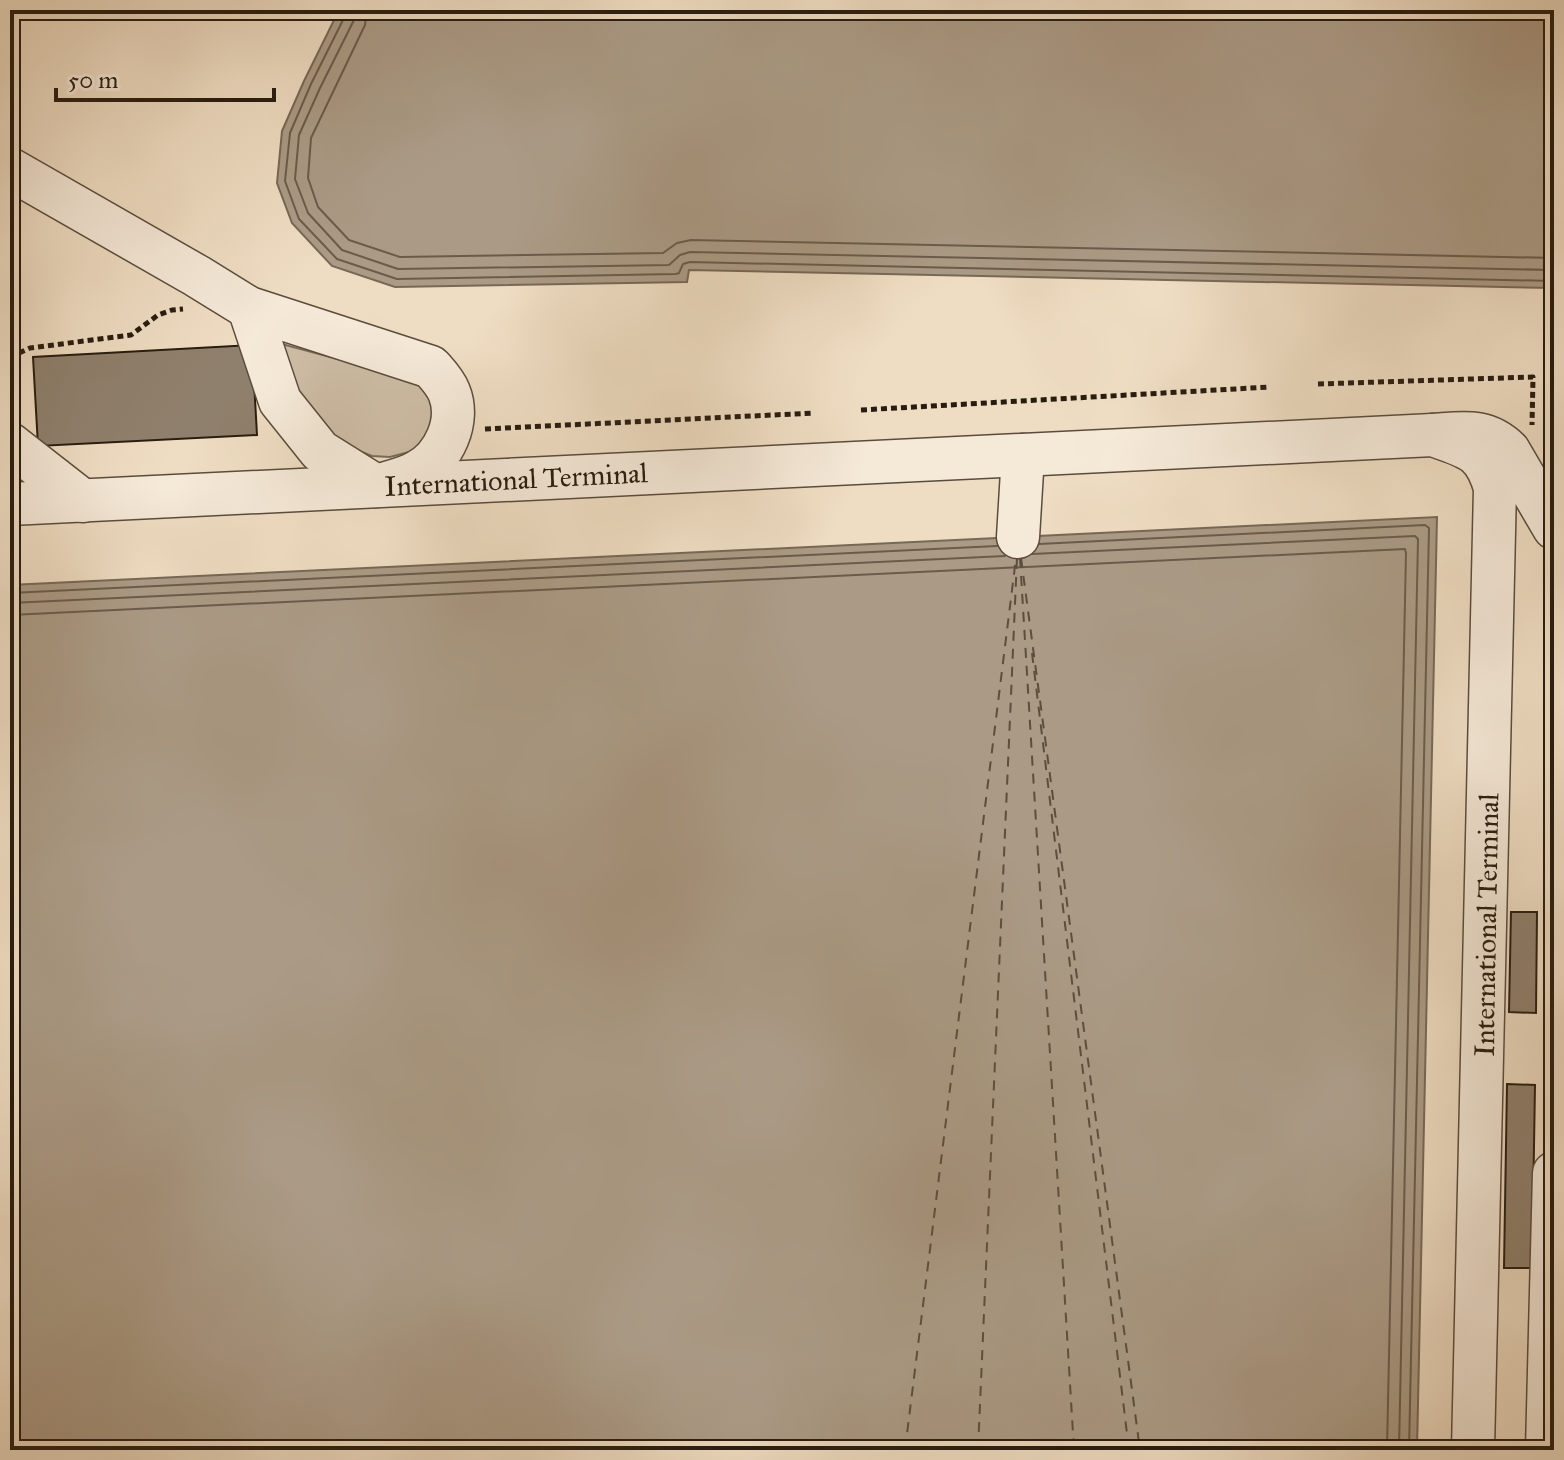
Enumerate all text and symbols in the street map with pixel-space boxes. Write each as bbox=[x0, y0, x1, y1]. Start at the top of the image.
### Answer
scale bar bbox=[56, 52, 274, 102]
text: 50 m bbox=[68, 65, 118, 95]
street label: International Terminal bbox=[384, 455, 649, 504]
street label: International Terminal bbox=[1467, 793, 1506, 1057]

